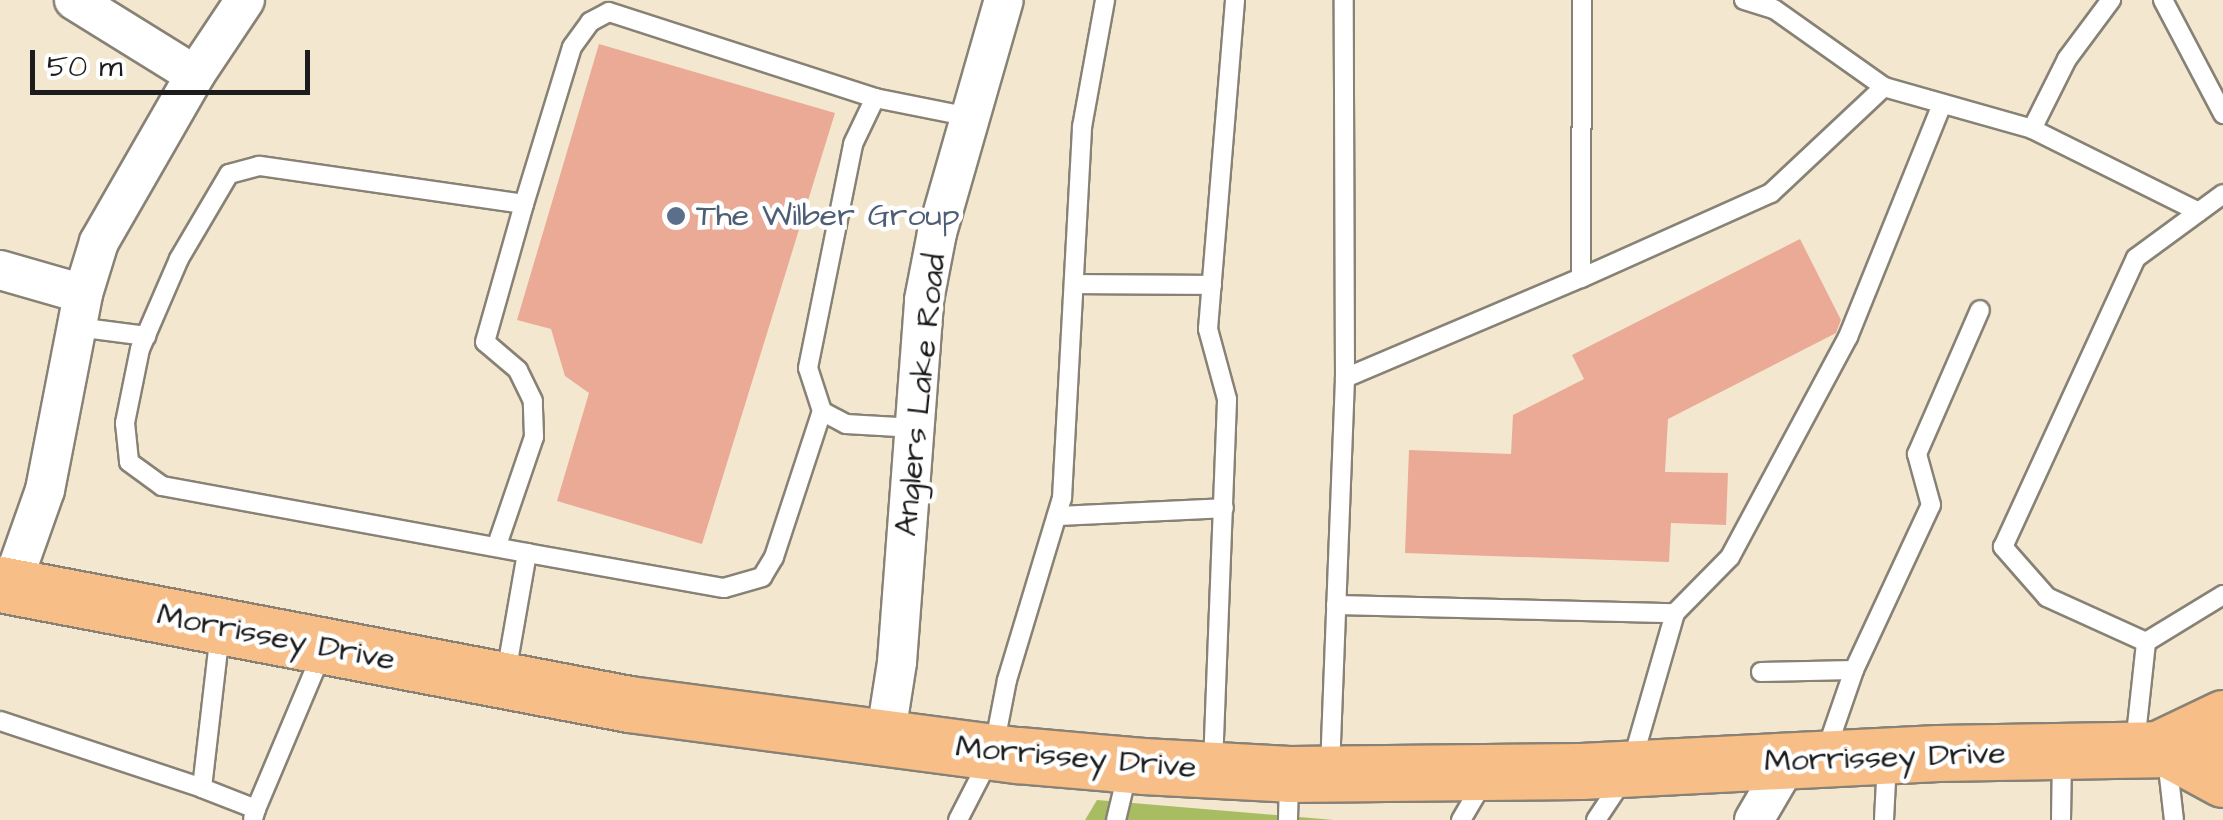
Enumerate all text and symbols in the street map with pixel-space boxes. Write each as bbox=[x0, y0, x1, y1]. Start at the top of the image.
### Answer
scale bar bbox=[35, 30, 315, 92]
text: 50 m bbox=[47, 46, 123, 88]
place label: The Wilber Group bbox=[696, 197, 959, 235]
marker: The Wilber Group bbox=[665, 205, 687, 227]
street label: Anglers Lake Road bbox=[887, 252, 955, 538]
street label: Morrissey Drive bbox=[154, 596, 398, 680]
street label: Morrissey Drive bbox=[954, 728, 1198, 788]
street label: Morrissey Drive bbox=[1764, 735, 2006, 781]

